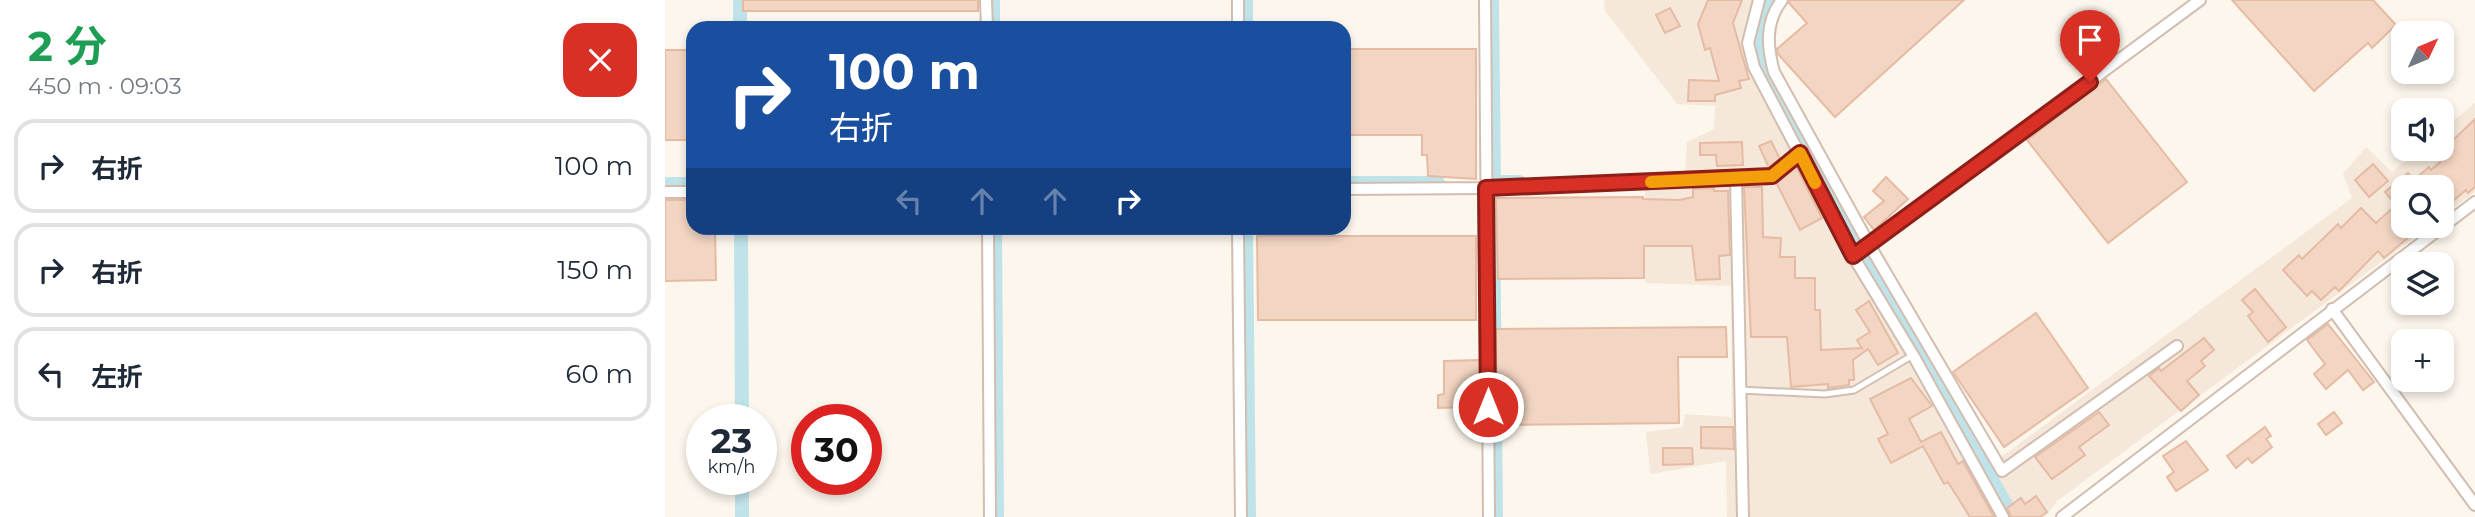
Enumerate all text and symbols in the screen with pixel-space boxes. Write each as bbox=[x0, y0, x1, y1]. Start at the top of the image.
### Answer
pin bbox=[2060, 10, 2120, 82]
text: 2 分 bbox=[28, 20, 107, 72]
icon: arrive bbox=[2071, 21, 2109, 59]
north arrow bbox=[2391, 21, 2453, 84]
map controls bbox=[2391, 21, 2454, 392]
button: close bbox=[563, 23, 637, 97]
text: 100 m bbox=[829, 42, 980, 101]
icon: right bbox=[714, 49, 805, 140]
text: 450 m · 09:03 bbox=[28, 72, 182, 100]
button: sound bbox=[2391, 98, 2454, 161]
text: 右折 bbox=[829, 108, 893, 147]
icon: right bbox=[32, 147, 70, 185]
text: 100 m bbox=[555, 150, 633, 182]
text: 右折 bbox=[91, 153, 143, 185]
button: search bbox=[2391, 175, 2454, 238]
icon: left bbox=[890, 182, 928, 220]
icon: ahead bbox=[963, 182, 1001, 220]
icon: ahead bbox=[1036, 182, 1074, 220]
icon: right bbox=[1109, 182, 1147, 220]
icon: right bbox=[32, 251, 70, 289]
button: layers bbox=[2391, 252, 2454, 315]
text: 150 m bbox=[557, 254, 633, 286]
text: 右折 bbox=[91, 257, 143, 289]
button: + bbox=[2391, 329, 2454, 392]
icon: left bbox=[32, 355, 70, 393]
text: 60 m bbox=[566, 358, 633, 390]
text: 左折 bbox=[91, 361, 143, 393]
position arrow bbox=[1451, 370, 1525, 444]
speed limit sign: 30 bbox=[791, 404, 882, 495]
text: 23 bbox=[711, 419, 752, 462]
text: km/h bbox=[707, 456, 756, 478]

